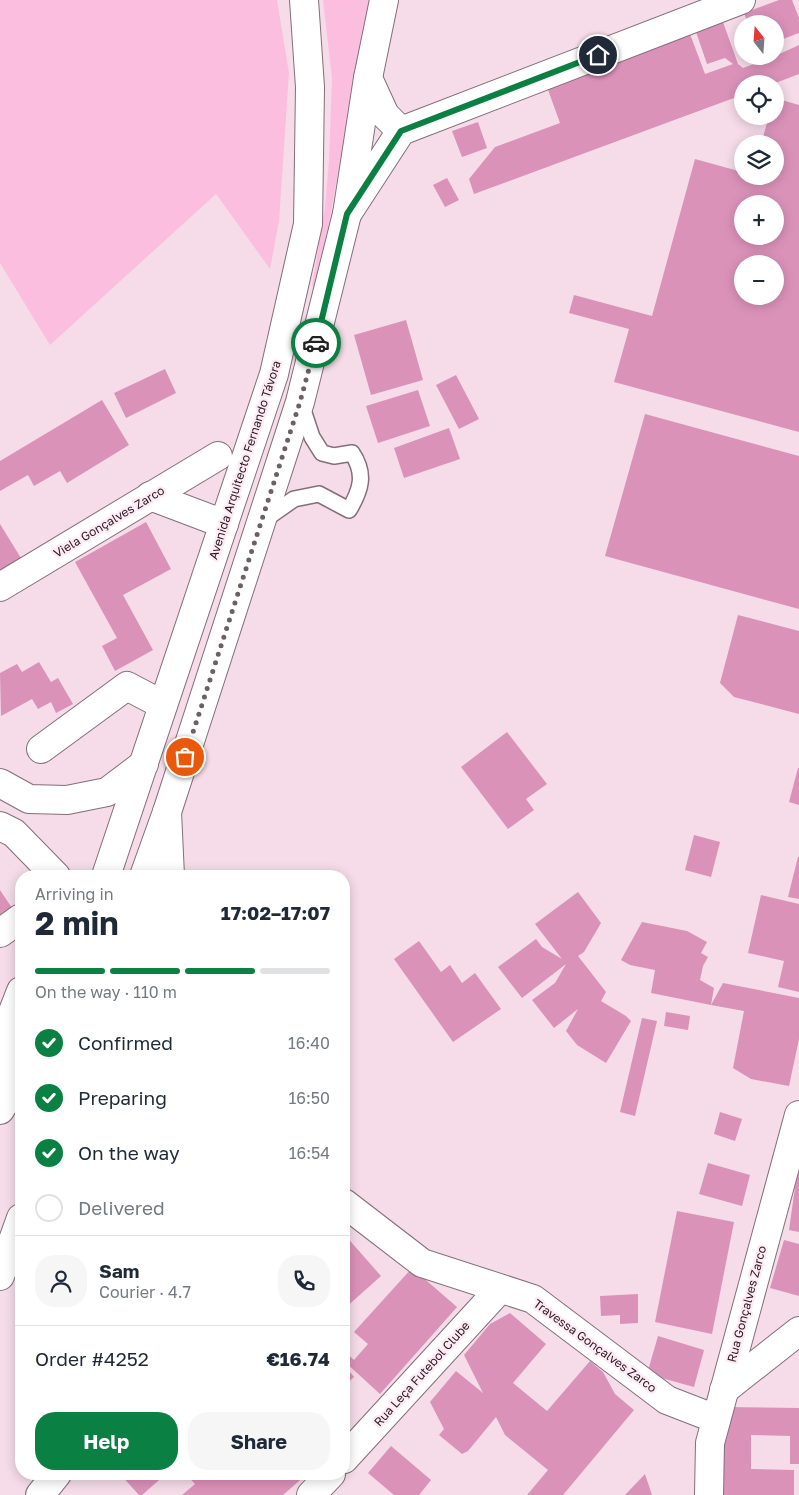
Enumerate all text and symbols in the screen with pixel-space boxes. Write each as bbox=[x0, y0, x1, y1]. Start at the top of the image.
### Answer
north arrow bbox=[734, 15, 784, 65]
map controls bbox=[734, 15, 784, 305]
pin bbox=[577, 34, 619, 76]
icon: home bbox=[584, 41, 612, 69]
button: locate bbox=[734, 75, 784, 125]
button: layers bbox=[734, 135, 784, 185]
button: + bbox=[734, 195, 784, 245]
button: − bbox=[734, 255, 784, 305]
courier bbox=[291, 318, 341, 368]
icon: car bbox=[302, 329, 330, 357]
street label: Avenida Arquitecto Fernando Távora bbox=[205, 359, 284, 561]
street label: Viela Gonçalves Zarco bbox=[50, 482, 167, 561]
pin bbox=[164, 736, 206, 778]
icon: bag bbox=[171, 743, 199, 771]
text: Arriving in bbox=[35, 884, 114, 904]
text: 17:02–17:07 bbox=[221, 901, 330, 924]
text: 2 min bbox=[35, 904, 119, 942]
text: On the way · 110 m bbox=[35, 982, 177, 1002]
icon: check bbox=[35, 1029, 63, 1057]
text: Confirmed bbox=[78, 1031, 173, 1054]
text: 16:40 bbox=[288, 1033, 330, 1053]
icon: check bbox=[35, 1084, 63, 1112]
text: Preparing bbox=[78, 1086, 167, 1109]
text: 16:50 bbox=[289, 1088, 330, 1108]
icon: check bbox=[35, 1139, 63, 1167]
text: On the way bbox=[78, 1141, 180, 1164]
text: 16:54 bbox=[289, 1143, 330, 1163]
text: Delivered bbox=[78, 1196, 165, 1219]
street label: Rua Gonçalves Zarco bbox=[724, 1244, 769, 1364]
button: person bbox=[35, 1255, 87, 1307]
button: phone bbox=[278, 1255, 330, 1307]
text: Sam bbox=[99, 1259, 139, 1282]
text: Courier · 4.7 bbox=[99, 1282, 191, 1302]
street label: Travessa Gonçalves Zarco bbox=[531, 1296, 660, 1395]
street label: Rua Leça Futebol Clube bbox=[371, 1318, 473, 1429]
text: Order #4252 bbox=[35, 1347, 149, 1370]
text: €16.74 bbox=[266, 1347, 330, 1370]
button: Help bbox=[35, 1412, 178, 1470]
button: Share bbox=[188, 1412, 330, 1470]

